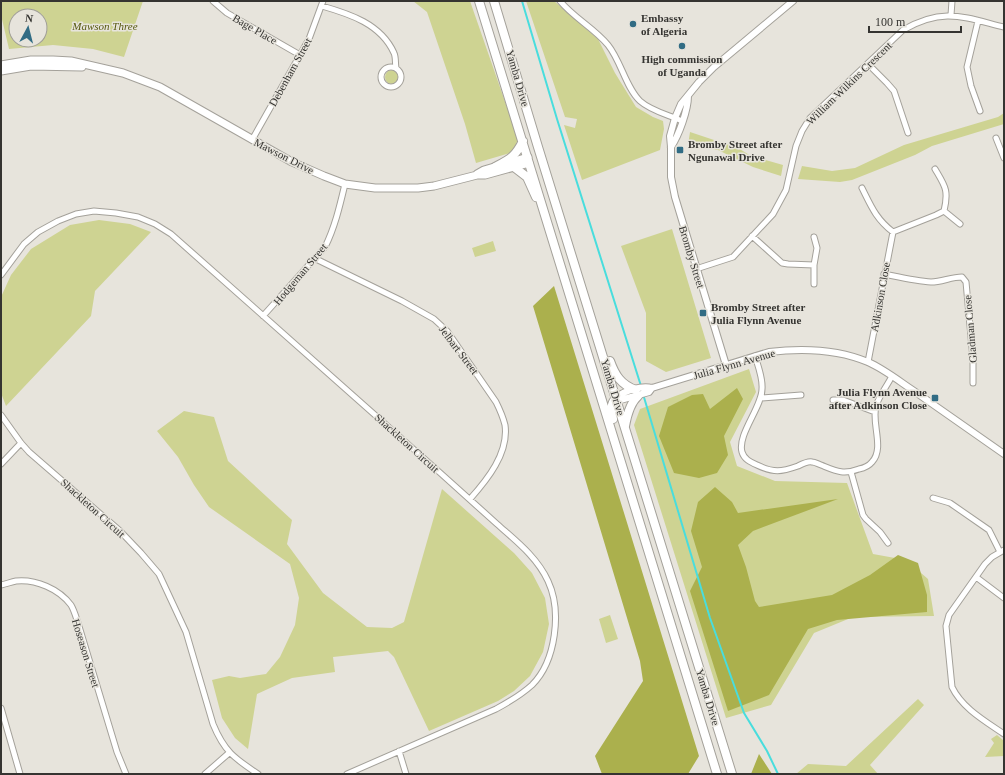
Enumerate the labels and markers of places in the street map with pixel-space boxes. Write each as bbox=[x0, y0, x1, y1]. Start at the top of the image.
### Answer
place label: Embassy of Algeria bbox=[641, 12, 688, 37]
marker: Embassy of Algeria bbox=[628, 19, 638, 29]
marker: High commission of Uganda bbox=[677, 41, 687, 51]
place label: High commission of Uganda bbox=[642, 53, 722, 78]
place label: Bromby Street after Ngunawal Drive bbox=[688, 138, 782, 163]
marker: Bromby Street after Ngunawal Drive bbox=[675, 145, 685, 155]
place label: Bromby Street after Julia Flynn Avenue bbox=[711, 301, 805, 326]
marker: Bromby Street after Julia Flynn Avenue bbox=[698, 308, 708, 318]
place label: Julia Flynn Avenue after Adkinson Close bbox=[829, 386, 927, 411]
marker: Julia Flynn Avenue after Adkinson Close bbox=[930, 393, 940, 403]

